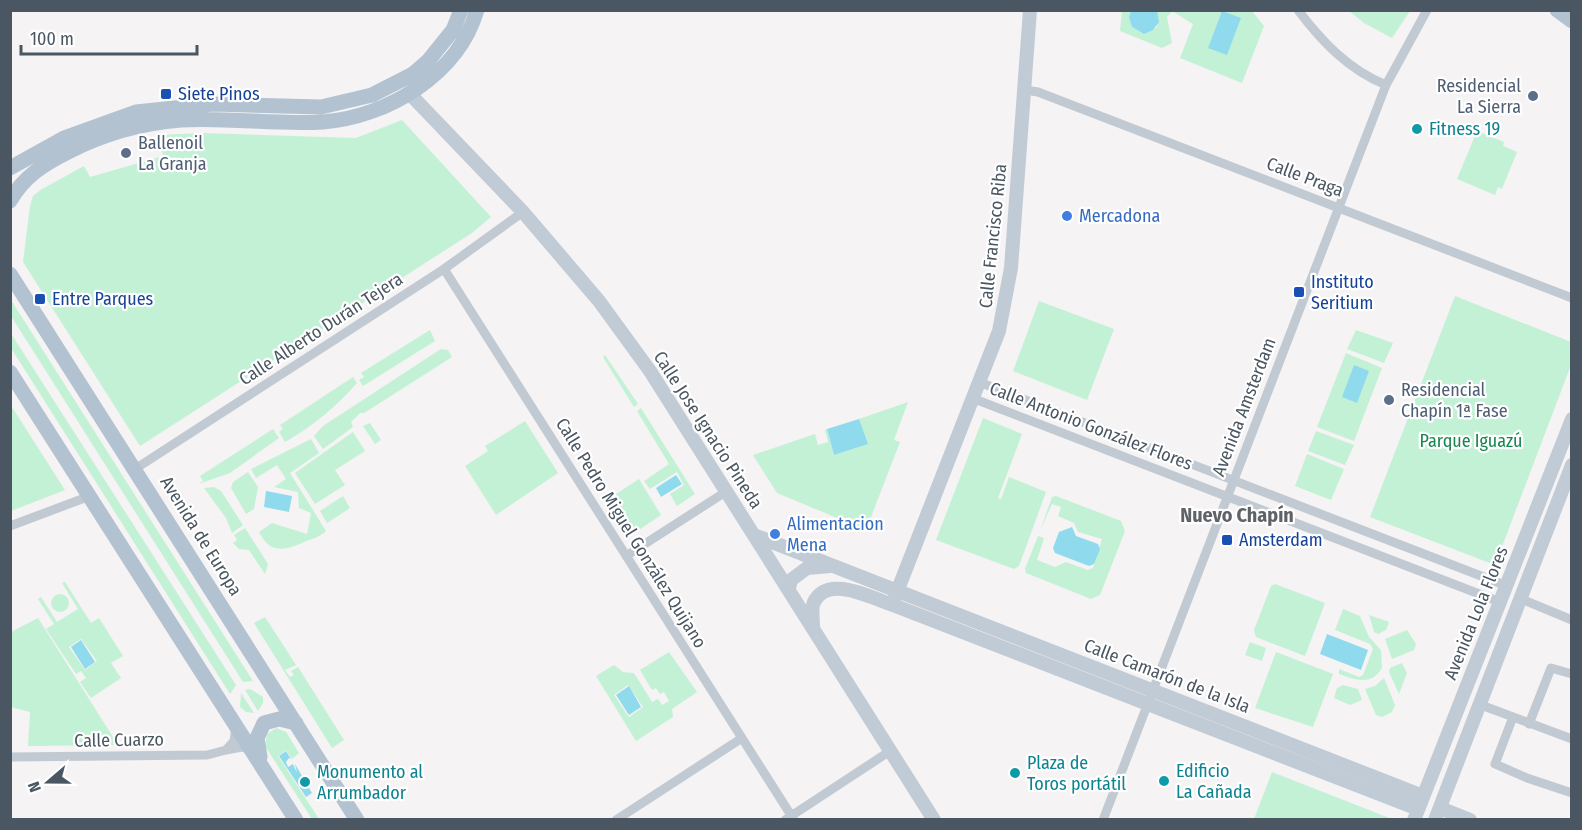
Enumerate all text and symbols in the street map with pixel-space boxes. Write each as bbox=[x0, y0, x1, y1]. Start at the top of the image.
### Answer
scale bar bbox=[21, 18, 196, 56]
text: 100 m bbox=[30, 28, 74, 50]
place label: Residencial La Sierra bbox=[1437, 75, 1521, 118]
place label: Siete Pinos bbox=[178, 83, 260, 105]
marker: Siete Pinos bbox=[159, 87, 173, 101]
marker: Residencial La Sierra bbox=[1526, 89, 1540, 103]
place label: Fitness 19 bbox=[1429, 118, 1500, 140]
marker: Fitness 19 bbox=[1410, 122, 1424, 136]
place label: Ballenoil La Granja bbox=[138, 132, 207, 175]
marker: Ballenoil La Granja bbox=[119, 146, 133, 160]
street label: Calle Praga bbox=[1263, 152, 1347, 202]
street label: Calle Francisco Riba bbox=[974, 163, 1012, 309]
place label: Mercadona bbox=[1079, 205, 1160, 227]
marker: Mercadona bbox=[1060, 209, 1074, 223]
street label: Calle Alberto Durán Tejera bbox=[235, 268, 407, 390]
place label: Instituto Seritium bbox=[1311, 271, 1374, 314]
marker: Instituto Seritium bbox=[1292, 285, 1306, 299]
place label: Entre Parques bbox=[52, 288, 154, 310]
marker: Entre Parques bbox=[33, 292, 47, 306]
street label: Avenida Amsterdam bbox=[1207, 335, 1281, 479]
street label: Calle Jose Ignacio Pineda bbox=[649, 347, 767, 513]
street label: Calle Antonio González Flores bbox=[986, 377, 1196, 475]
place label: Residencial Chapín 1ª Fase bbox=[1401, 379, 1508, 422]
marker: Residencial Chapín 1ª Fase bbox=[1382, 393, 1396, 407]
street label: Calle Pedro Miguel González Quijano bbox=[551, 414, 711, 652]
park label: Parque Iguazú bbox=[1420, 430, 1522, 452]
street label: Avenida de Europa bbox=[155, 472, 247, 600]
district label: Nuevo Chapín bbox=[1180, 503, 1294, 527]
place label: Alimentacion Mena bbox=[787, 513, 884, 556]
marker: Alimentacion Mena bbox=[768, 527, 782, 541]
place label: Amsterdam bbox=[1239, 529, 1323, 551]
marker: Amsterdam bbox=[1220, 533, 1234, 547]
street label: Avenida Lola Flores bbox=[1439, 543, 1513, 683]
street label: Calle Camarón de la Isla bbox=[1081, 634, 1253, 718]
street label: Calle Cuarzo bbox=[74, 728, 164, 752]
north arrow bbox=[18, 752, 78, 812]
place label: Plaza de Toros portátil bbox=[1027, 752, 1126, 795]
place label: Edificio La Cañada bbox=[1176, 760, 1252, 803]
place label: Monumento al Arrumbador bbox=[317, 761, 423, 804]
marker: Plaza de Toros portátil bbox=[1008, 766, 1022, 780]
marker: Edificio La Cañada bbox=[1157, 774, 1171, 788]
marker: Monumento al Arrumbador bbox=[298, 775, 312, 789]
text: N bbox=[24, 779, 45, 795]

